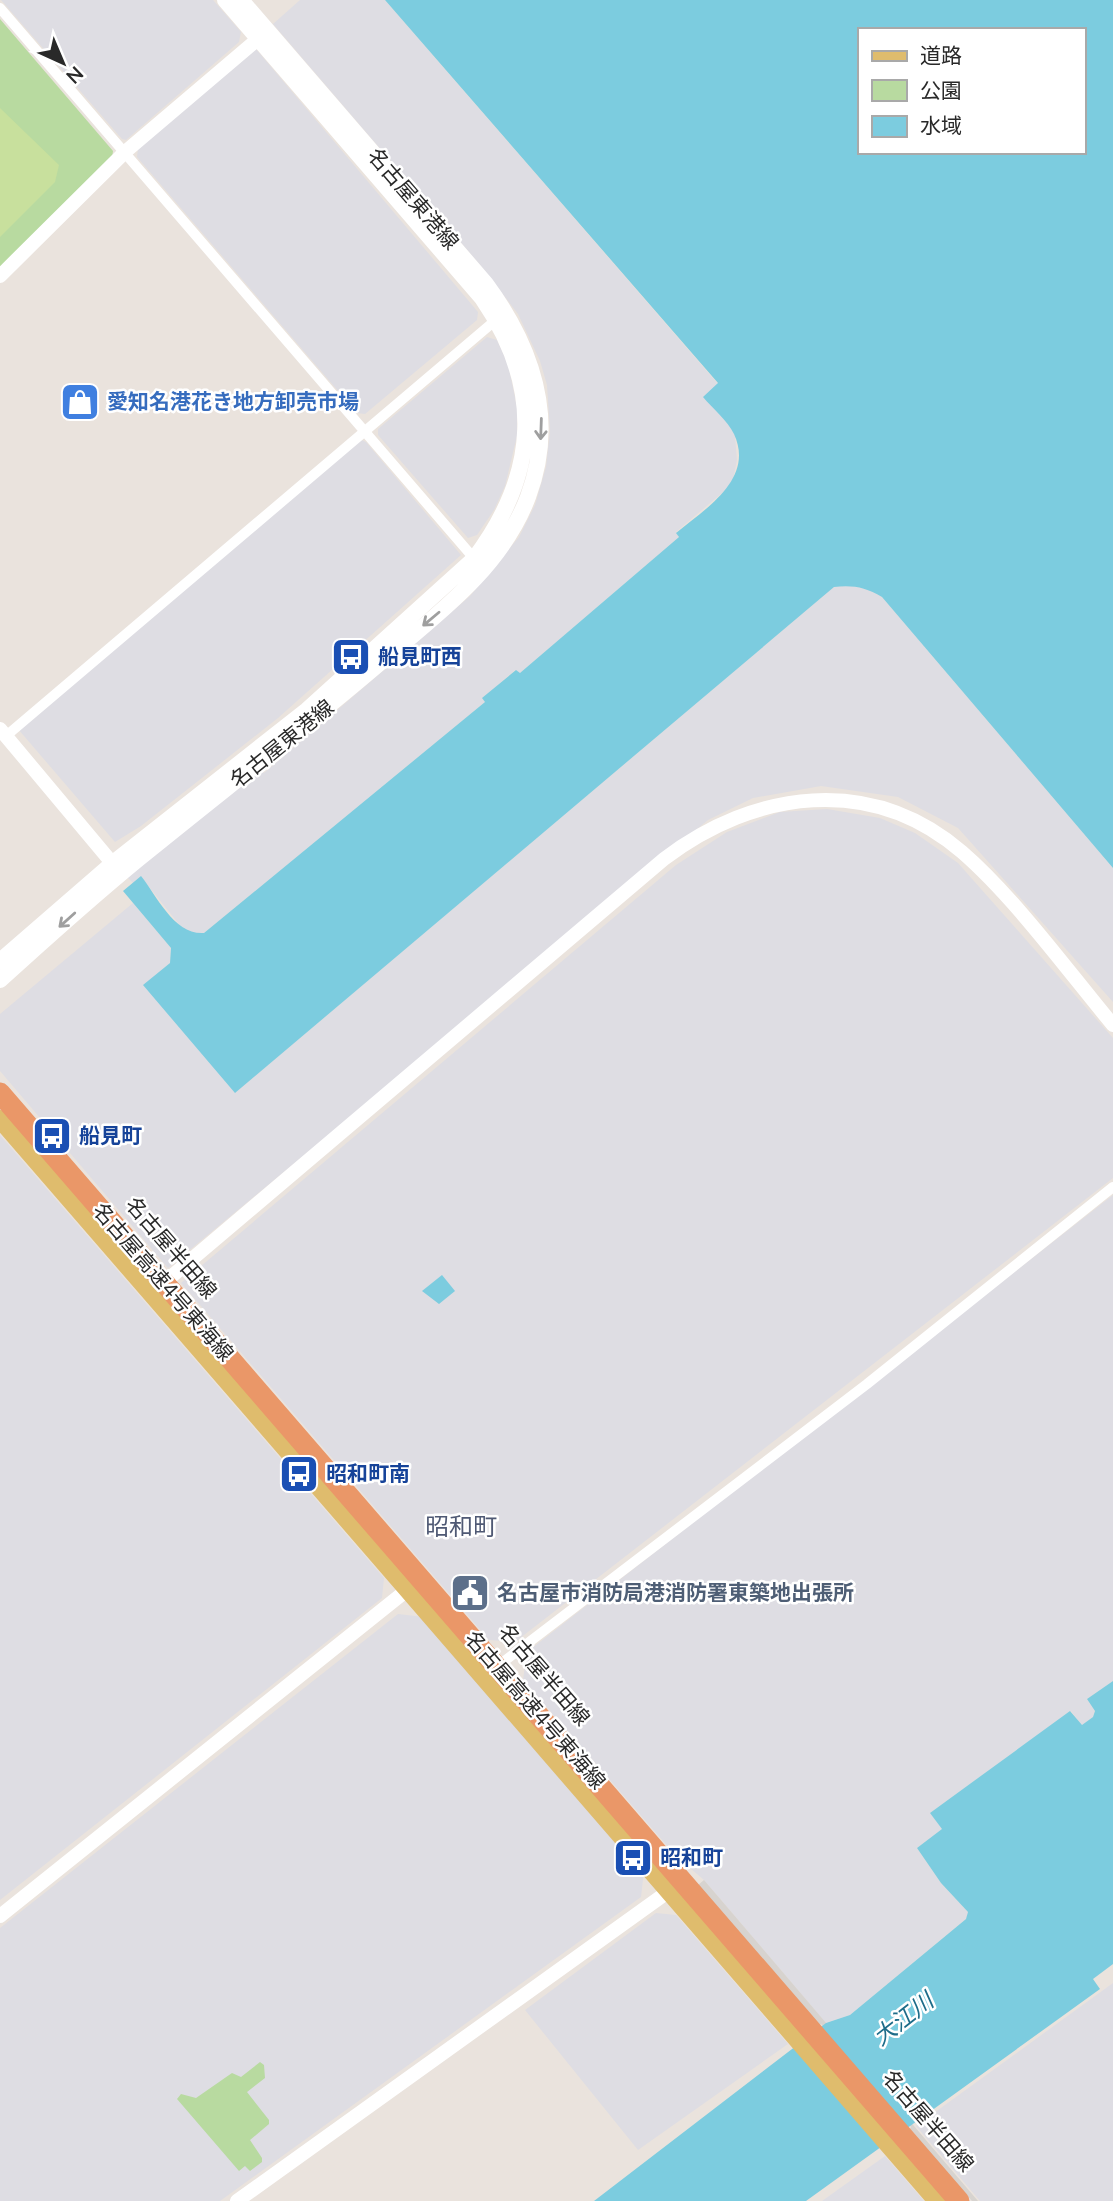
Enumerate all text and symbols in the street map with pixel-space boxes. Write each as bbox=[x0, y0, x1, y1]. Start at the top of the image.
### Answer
north arrow bbox=[28, 28, 98, 98]
legend bbox=[858, 28, 1085, 154]
text: 道路 bbox=[920, 42, 962, 67]
text: N bbox=[62, 62, 88, 89]
text: 公園 bbox=[920, 77, 962, 102]
text: 水域 bbox=[920, 112, 962, 137]
street label: 名古屋東港線 bbox=[363, 142, 465, 254]
shop icon: 愛知名港花き地方卸売市場 bbox=[59, 381, 101, 423]
place label: 愛知名港花き地方卸売市場 bbox=[107, 388, 359, 413]
one-way arrow bbox=[534, 417, 547, 440]
one-way arrow bbox=[422, 611, 440, 627]
bus stop icon: 船見町西 bbox=[330, 636, 372, 678]
place label: 船見町西 bbox=[378, 643, 462, 668]
street label: 名古屋東港線 bbox=[224, 693, 338, 792]
one-way arrow bbox=[58, 912, 76, 928]
bus stop icon: 船見町 bbox=[31, 1115, 73, 1157]
place label: 船見町 bbox=[79, 1122, 142, 1147]
street label: 名古屋半田線 bbox=[121, 1191, 223, 1303]
street label: 名古屋高速4号東海線 bbox=[89, 1197, 240, 1365]
bus stop icon: 昭和町南 bbox=[278, 1453, 320, 1495]
place label: 昭和町南 bbox=[326, 1460, 410, 1485]
district label: 昭和町 bbox=[425, 1511, 497, 1540]
public building icon: 名古屋市消防局港消防署東築地出張所 bbox=[449, 1572, 491, 1614]
place label: 名古屋市消防局港消防署東築地出張所 bbox=[497, 1579, 854, 1604]
street label: 名古屋半田線 bbox=[494, 1618, 596, 1730]
street label: 名古屋高速4号東海線 bbox=[461, 1625, 612, 1793]
bus stop icon: 昭和町 bbox=[612, 1837, 654, 1879]
place label: 昭和町 bbox=[660, 1844, 723, 1869]
water label: 大江川 bbox=[867, 1984, 941, 2050]
street label: 名古屋半田線 bbox=[878, 2064, 980, 2176]

